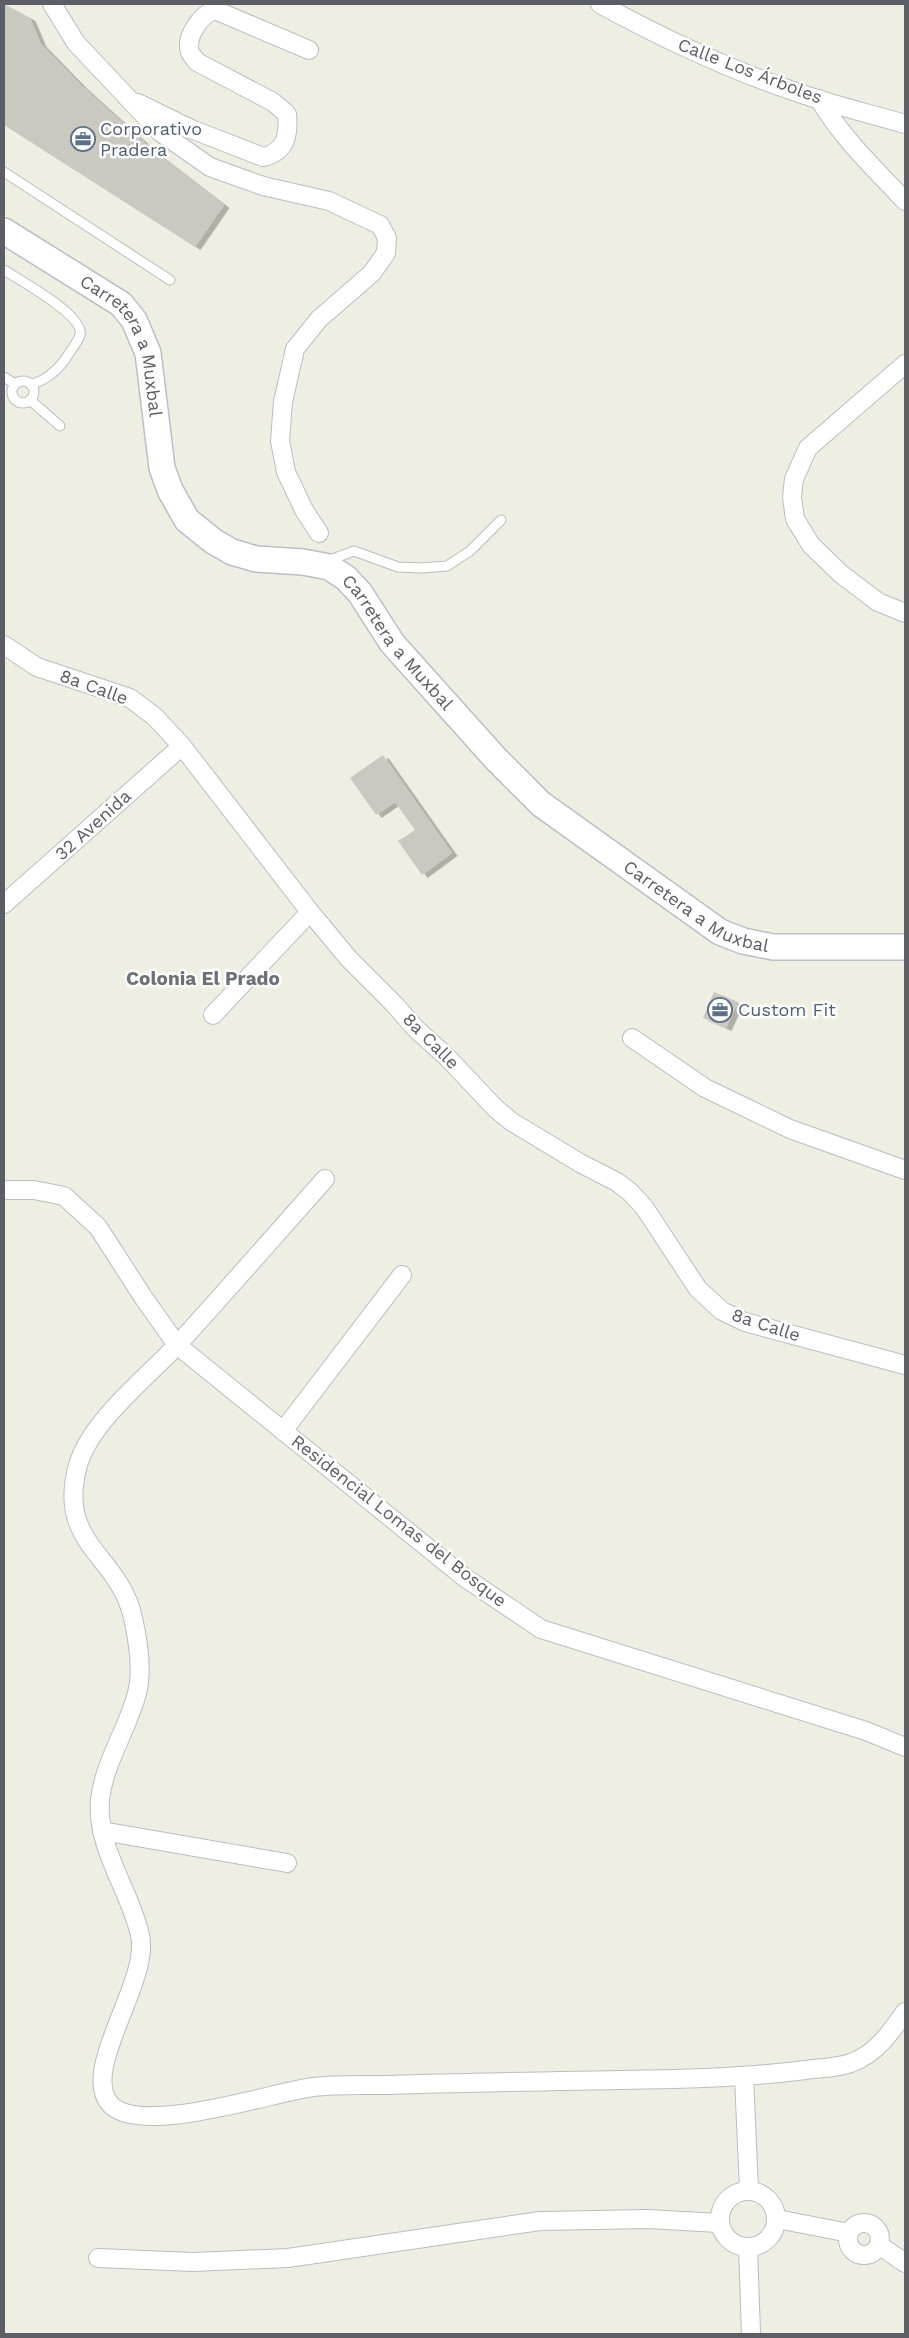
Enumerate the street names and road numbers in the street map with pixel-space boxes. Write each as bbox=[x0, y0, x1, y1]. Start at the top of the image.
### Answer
street label: Calle Los Árboles bbox=[675, 33, 825, 108]
street label: Carretera a Muxbal bbox=[76, 270, 167, 418]
street label: Carretera a Muxbal bbox=[338, 570, 458, 714]
street label: 8a Calle bbox=[57, 665, 131, 709]
street label: 32 Avenida bbox=[50, 785, 135, 864]
street label: Carretera a Muxbal bbox=[620, 855, 771, 956]
street label: 8a Calle bbox=[399, 1008, 464, 1073]
street label: 8a Calle bbox=[729, 1304, 803, 1345]
street label: Residencial Lomas del Bosque bbox=[288, 1430, 511, 1611]

